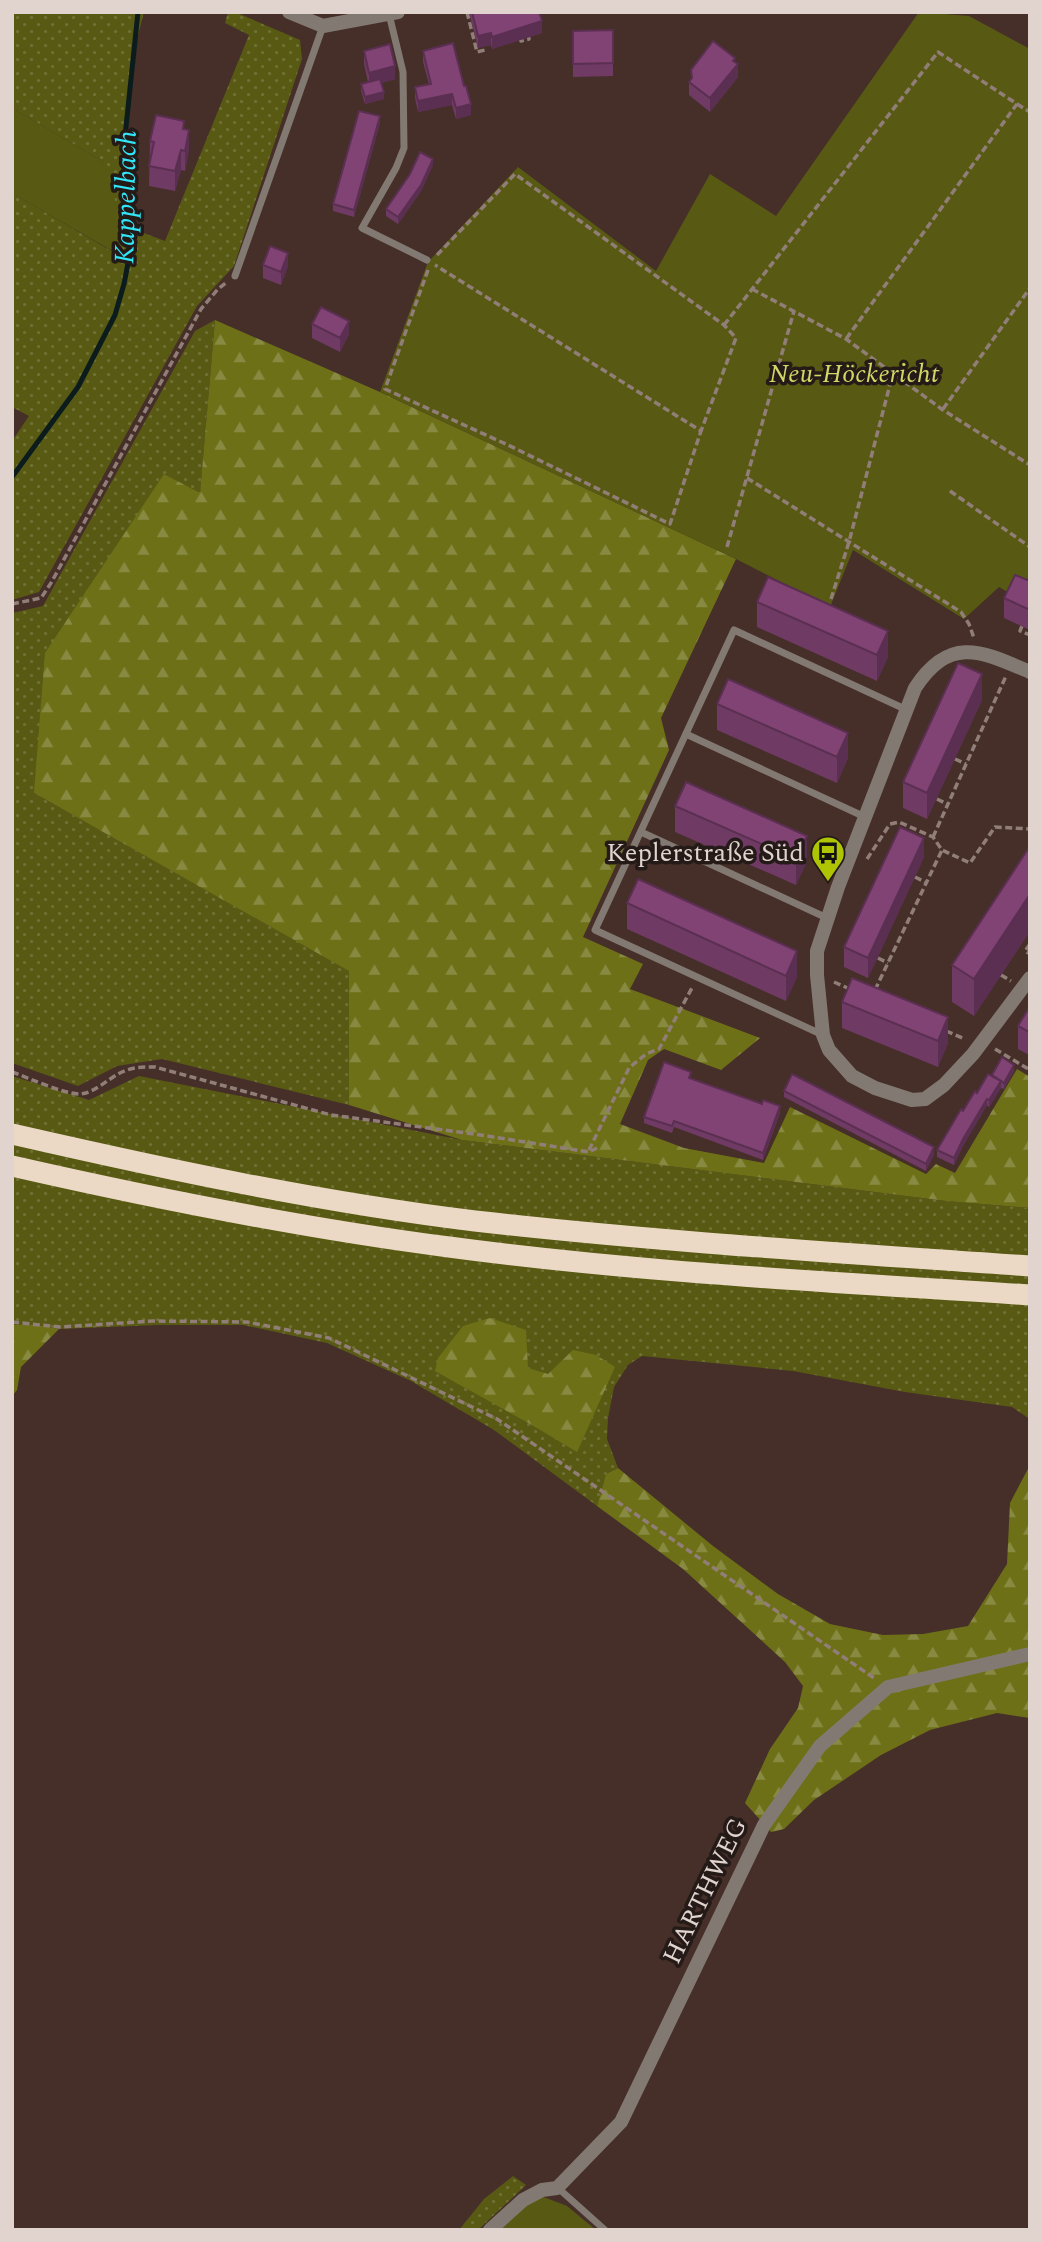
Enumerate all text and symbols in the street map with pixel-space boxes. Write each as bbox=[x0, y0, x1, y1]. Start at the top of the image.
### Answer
water label: Kappelbach bbox=[103, 130, 149, 264]
park label: Neu-Höckericht bbox=[769, 354, 940, 394]
place label: Keplerstraße Süd bbox=[607, 833, 804, 873]
bus stop icon: Keplerstraße Süd bbox=[809, 834, 847, 883]
street label: HARTHWEG bbox=[652, 1811, 758, 1971]

